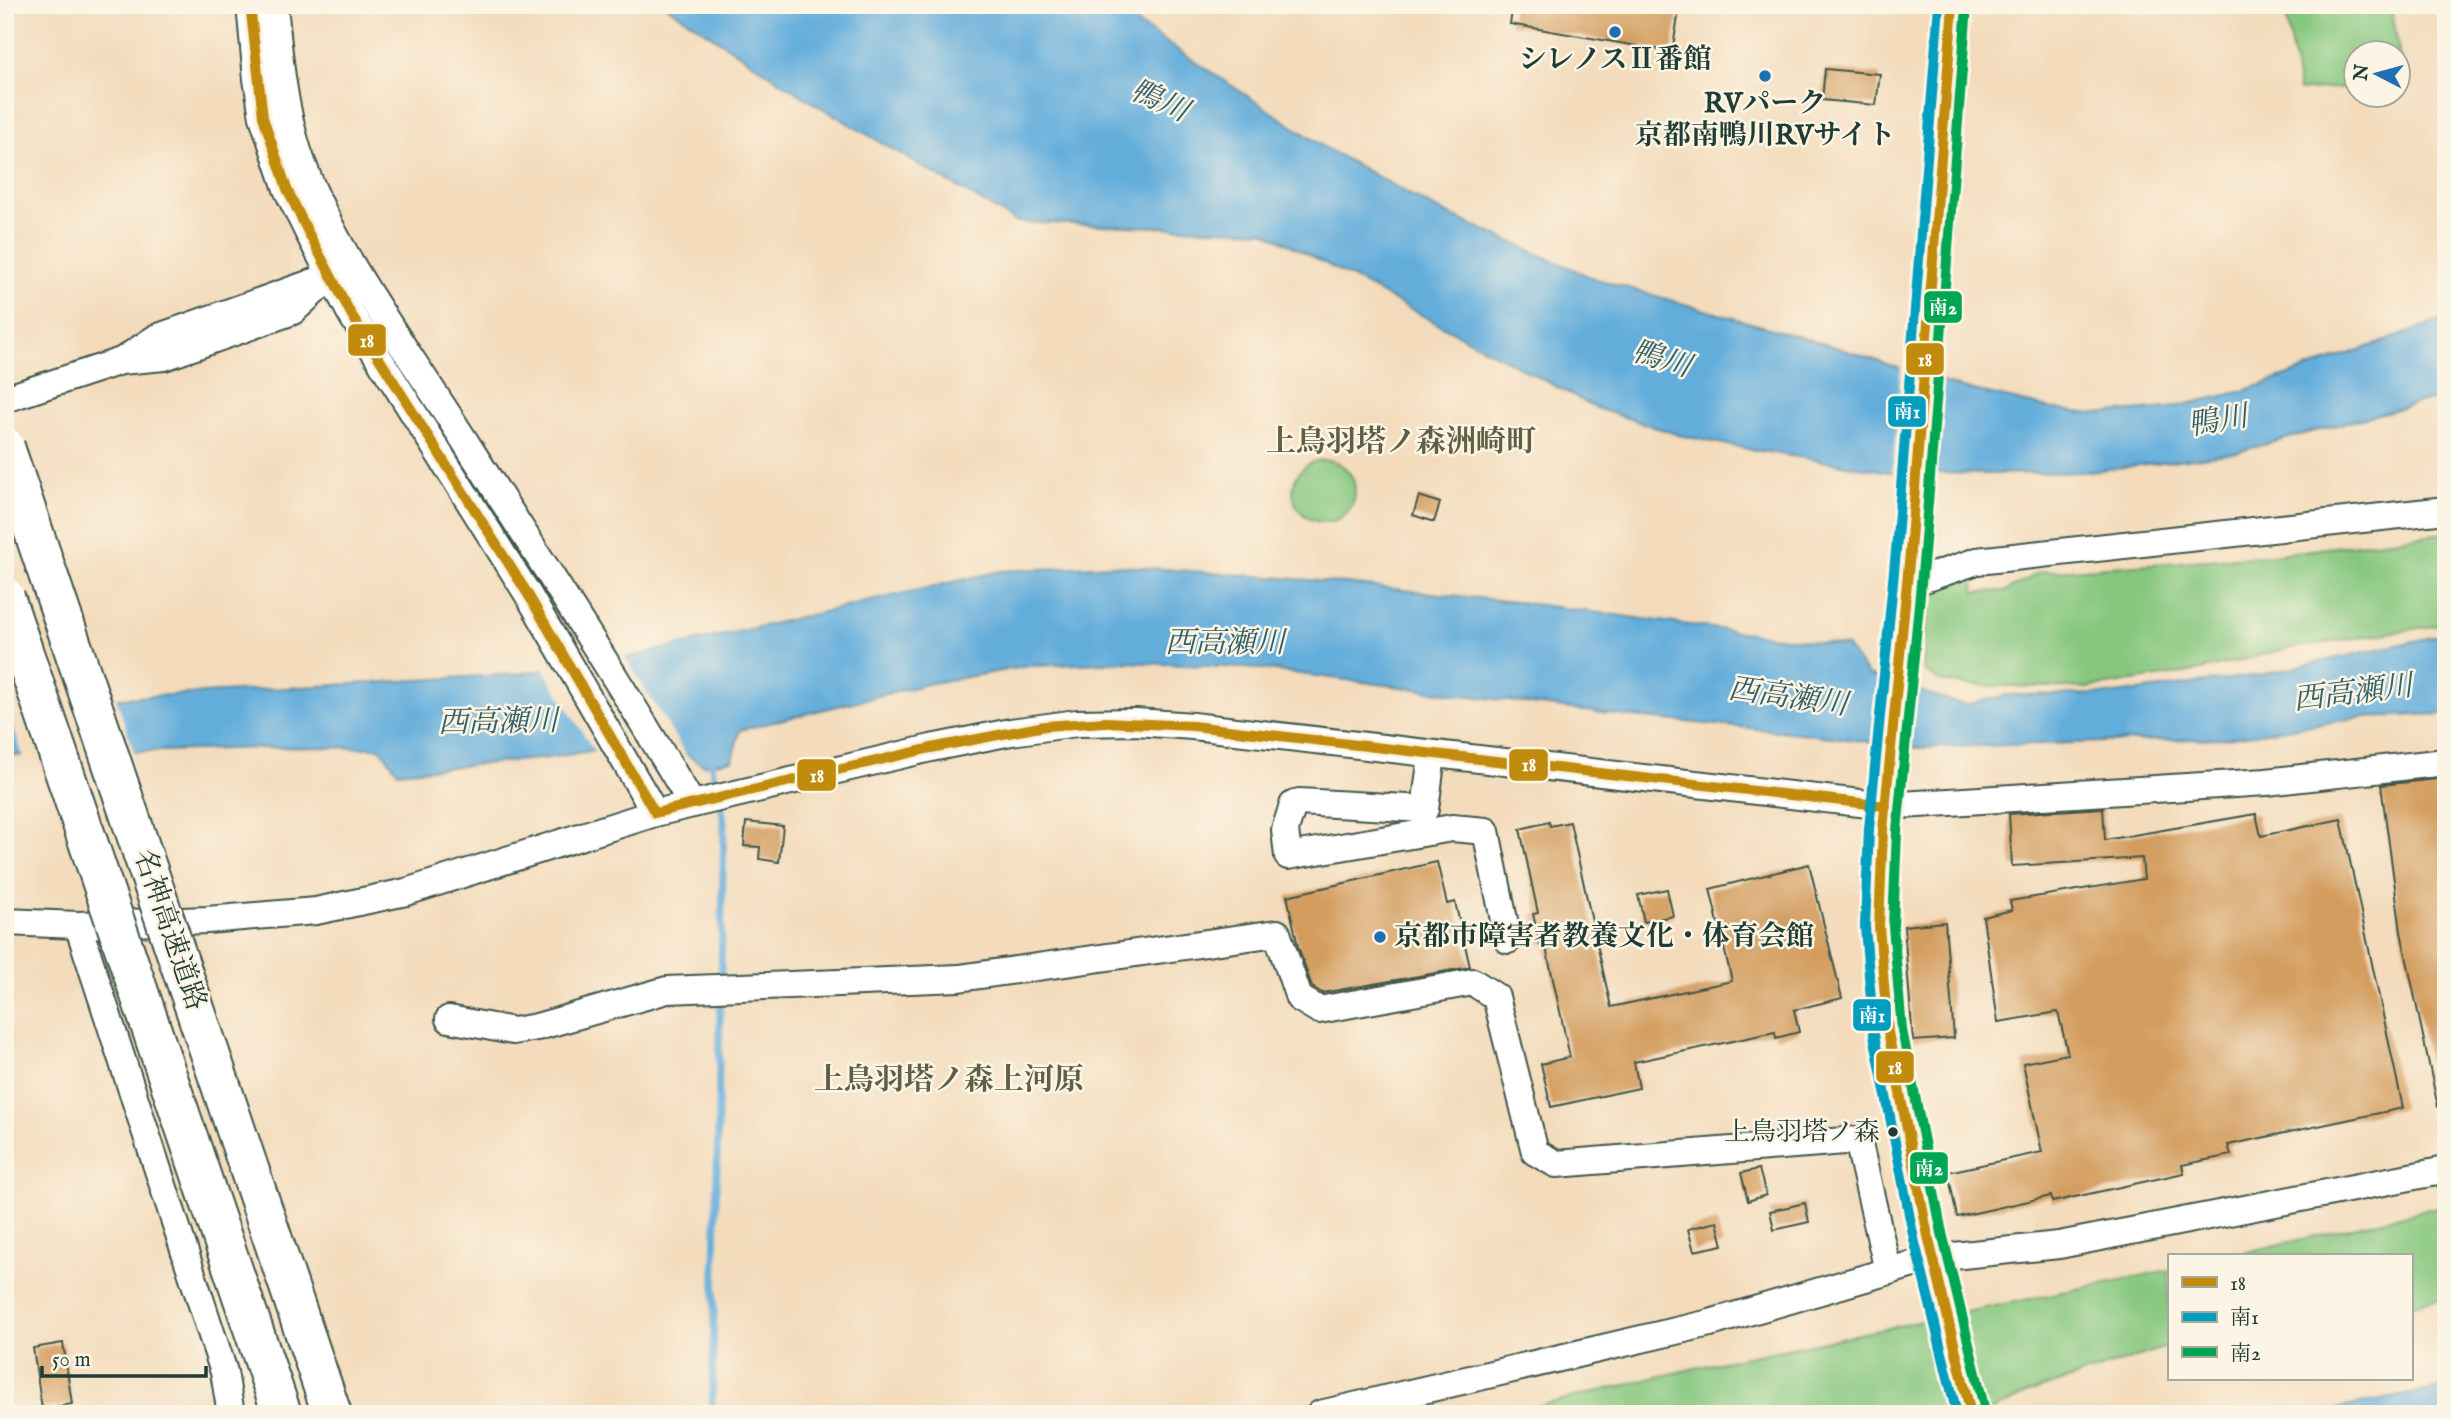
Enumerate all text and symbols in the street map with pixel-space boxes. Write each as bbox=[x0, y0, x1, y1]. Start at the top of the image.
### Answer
marker: シレノスⅡ番館 bbox=[1607, 24, 1623, 40]
north arrow bbox=[2342, 38, 2412, 108]
place label: シレノスⅡ番館 bbox=[1518, 43, 1712, 78]
text: N bbox=[2349, 62, 2375, 83]
marker: RVパーク 京都南鴨川RVサイト bbox=[1757, 68, 1773, 84]
water label: 鴨川 bbox=[1124, 72, 1197, 133]
place label: RVパーク 京都南鴨川RVサイト bbox=[1635, 87, 1895, 154]
line badge: 南2 bbox=[1923, 290, 1963, 324]
text: 南2 bbox=[1929, 297, 1957, 321]
line badge: 18 bbox=[347, 323, 387, 357]
text: 18 bbox=[360, 330, 374, 354]
water label: 鴨川 bbox=[1627, 333, 1698, 388]
line badge: 18 bbox=[1905, 342, 1945, 376]
text: 18 bbox=[1918, 349, 1932, 373]
line badge: 南1 bbox=[1887, 395, 1927, 428]
water label: 鴨川 bbox=[2185, 398, 2254, 446]
text: 南1 bbox=[1894, 401, 1920, 425]
district label: 上鳥羽塔ノ森洲崎町 bbox=[1266, 424, 1536, 462]
water label: 西高瀬川 bbox=[1165, 625, 1288, 663]
water label: 西高瀬川 bbox=[2291, 667, 2418, 720]
water label: 西高瀬川 bbox=[1726, 671, 1853, 726]
water label: 西高瀬川 bbox=[438, 703, 561, 743]
line badge: 18 bbox=[1508, 748, 1549, 782]
text: 18 bbox=[1522, 754, 1536, 778]
line badge: 18 bbox=[796, 758, 837, 792]
text: 18 bbox=[810, 765, 824, 789]
street label: 名神高速道路 bbox=[125, 845, 213, 1015]
place label: 京都市障害者教養文化・体育会館 bbox=[1394, 920, 1814, 955]
marker: 京都市障害者教養文化・体育会館 bbox=[1372, 929, 1388, 945]
line badge: 南1 bbox=[1852, 998, 1892, 1032]
text: 南1 bbox=[1859, 1005, 1885, 1029]
line badge: 18 bbox=[1875, 1050, 1915, 1084]
text: 18 bbox=[1888, 1057, 1902, 1081]
district label: 上鳥羽塔ノ森上河原 bbox=[814, 1062, 1084, 1100]
place label: 上鳥羽塔ノ森 bbox=[1724, 1116, 1880, 1149]
marker: 上鳥羽塔ノ森 bbox=[1886, 1125, 1900, 1139]
line badge: 南2 bbox=[1909, 1151, 1949, 1185]
text: 南2 bbox=[1915, 1158, 1943, 1182]
legend bbox=[2168, 1254, 2412, 1380]
text: 18 bbox=[2230, 1271, 2246, 1298]
text: 南1 bbox=[2230, 1305, 2259, 1332]
scale bar bbox=[42, 1335, 206, 1379]
text: 南2 bbox=[2230, 1341, 2261, 1368]
text: 50 m bbox=[52, 1347, 91, 1374]

